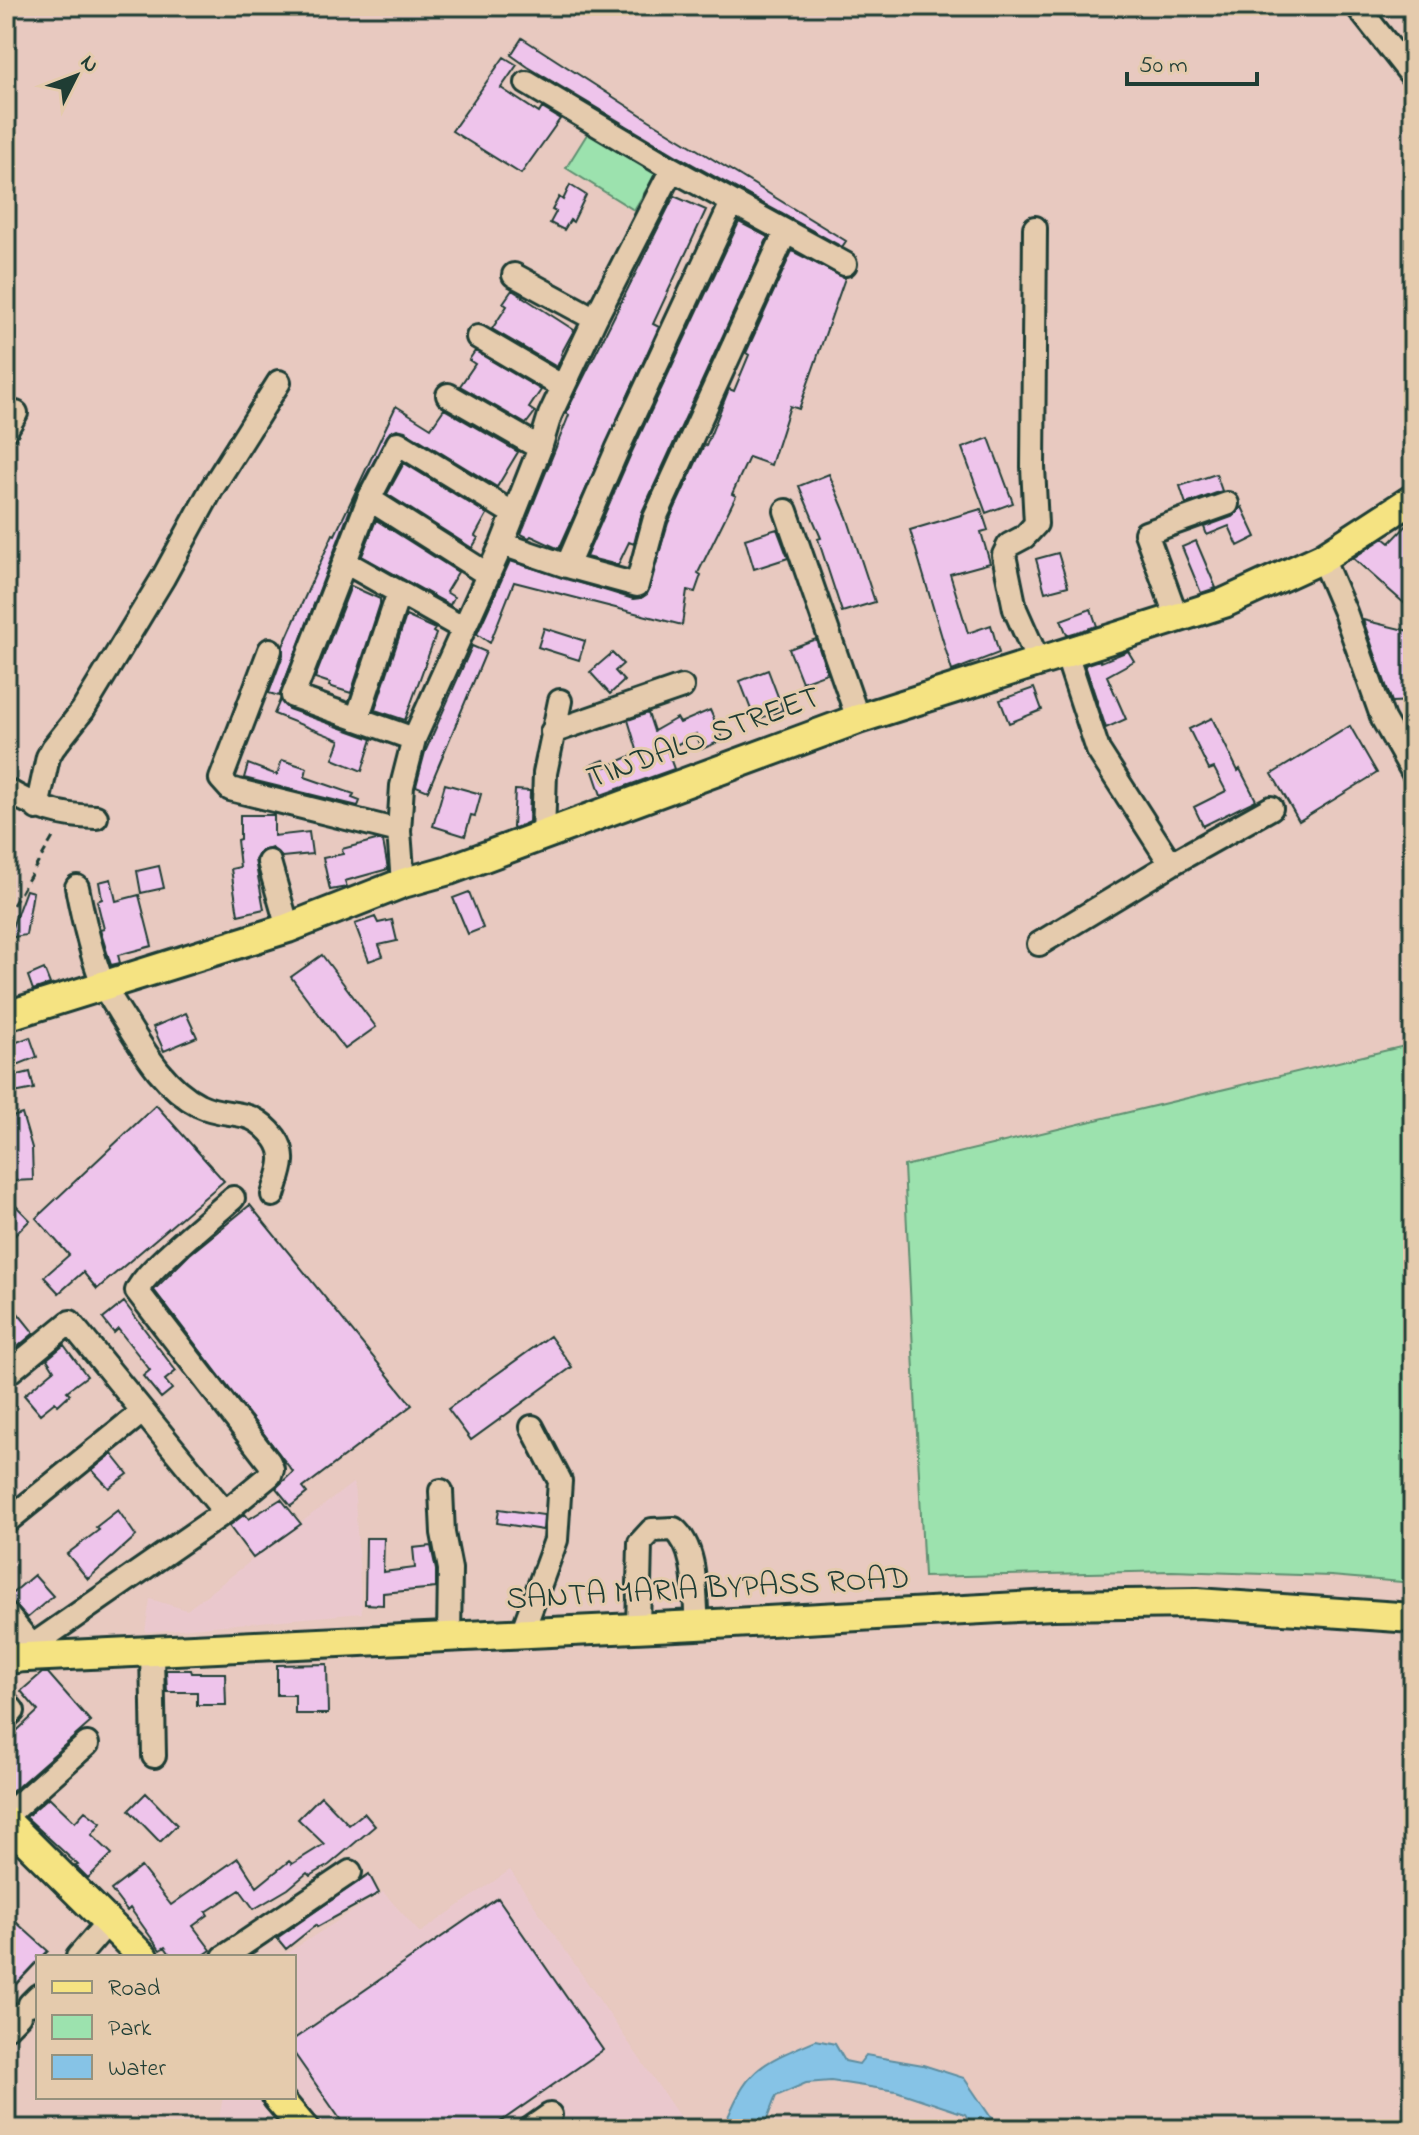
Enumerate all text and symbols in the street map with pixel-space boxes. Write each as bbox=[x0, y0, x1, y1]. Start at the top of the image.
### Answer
north arrow bbox=[36, 36, 116, 116]
scale bar bbox=[1127, 36, 1257, 86]
text: N bbox=[72, 48, 105, 81]
text: 50 m bbox=[1139, 49, 1188, 84]
street label: TINDALO STREET bbox=[581, 675, 827, 803]
street label: SANTA MARIA BYPASS ROAD bbox=[505, 1556, 911, 1624]
legend bbox=[36, 1955, 296, 2099]
text: Road bbox=[108, 1972, 161, 2007]
text: Park bbox=[108, 2012, 152, 2047]
text: Water bbox=[108, 2052, 166, 2087]

